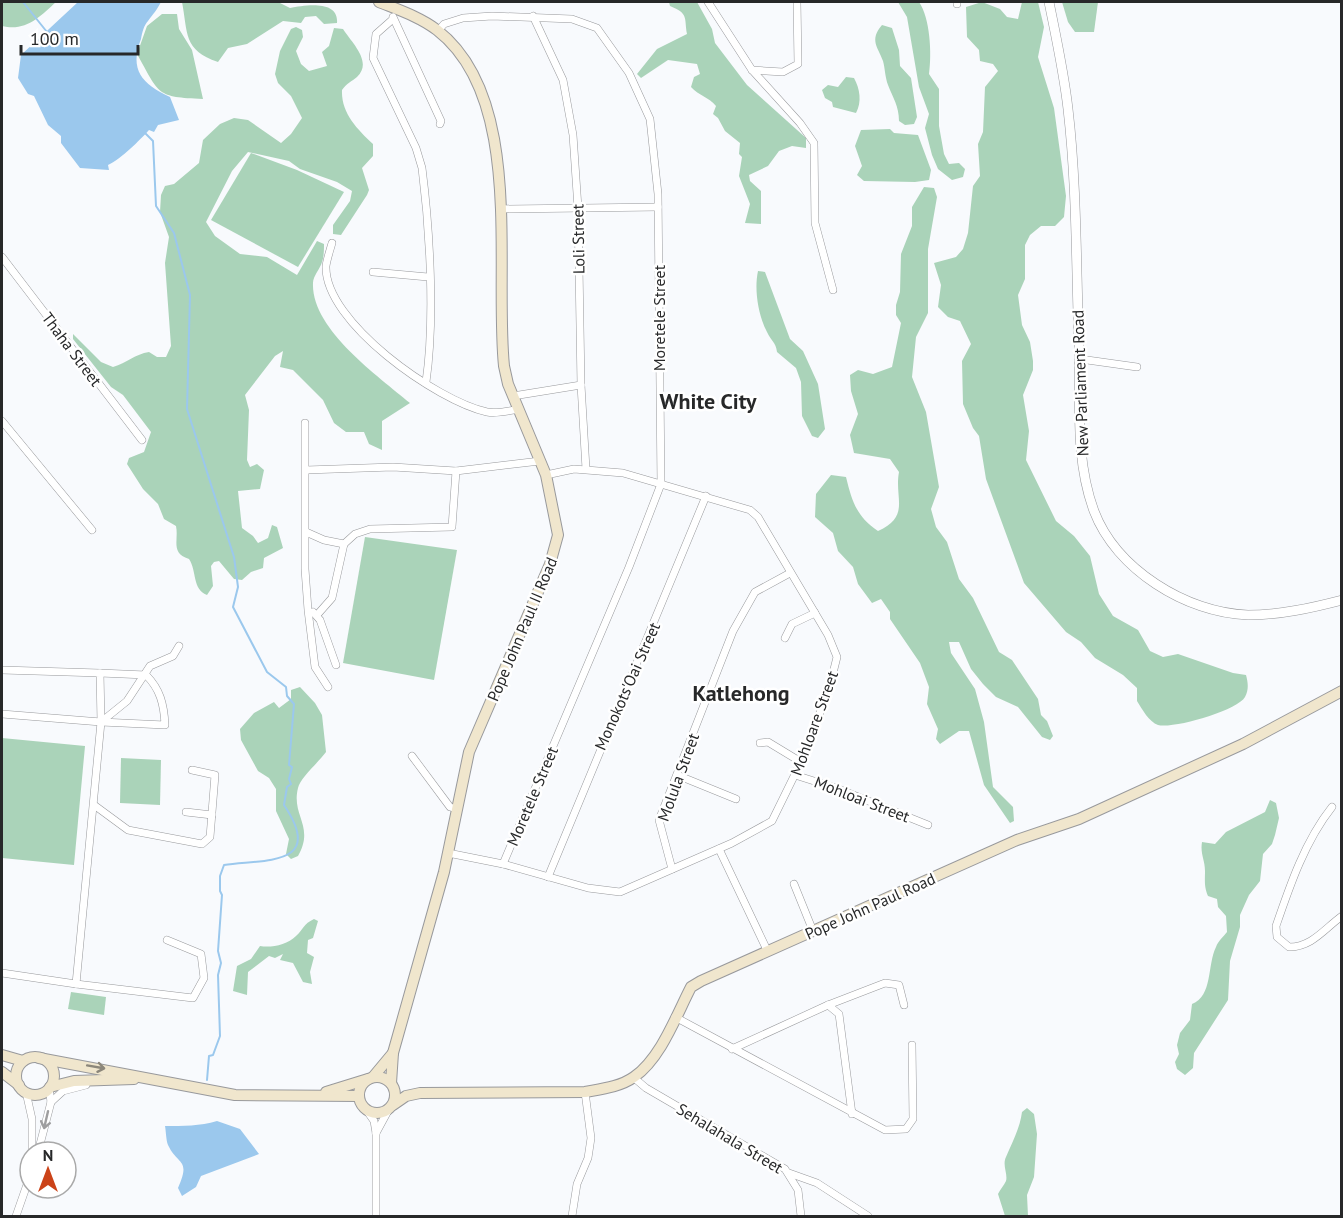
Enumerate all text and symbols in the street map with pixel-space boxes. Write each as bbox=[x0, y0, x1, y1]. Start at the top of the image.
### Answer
scale bar bbox=[21, 18, 138, 56]
text: 100 m bbox=[30, 27, 79, 50]
street label: Loli Street bbox=[567, 203, 589, 274]
street label: Moretele Street bbox=[649, 264, 669, 371]
street label: Thaha Street bbox=[38, 308, 107, 390]
street label: New Parliament Road bbox=[1067, 309, 1093, 457]
district label: White City bbox=[660, 387, 757, 415]
street label: Pope John Paul II Road bbox=[483, 554, 561, 704]
street label: Monokots'Oai Street bbox=[590, 618, 664, 753]
street label: Mohloare Street bbox=[786, 667, 842, 778]
district label: Katlehong bbox=[692, 679, 790, 707]
street label: Molula Street bbox=[653, 730, 703, 824]
street label: Moretele Street bbox=[502, 743, 562, 849]
street label: Mohloai Street bbox=[811, 772, 913, 827]
street label: Pope John Paul Road bbox=[802, 868, 938, 944]
one-way arrow bbox=[86, 1062, 106, 1073]
street label: Sehalahala Street bbox=[673, 1098, 787, 1178]
one-way arrow bbox=[40, 1110, 52, 1129]
north arrow bbox=[18, 1140, 78, 1200]
text: N bbox=[43, 1145, 53, 1165]

